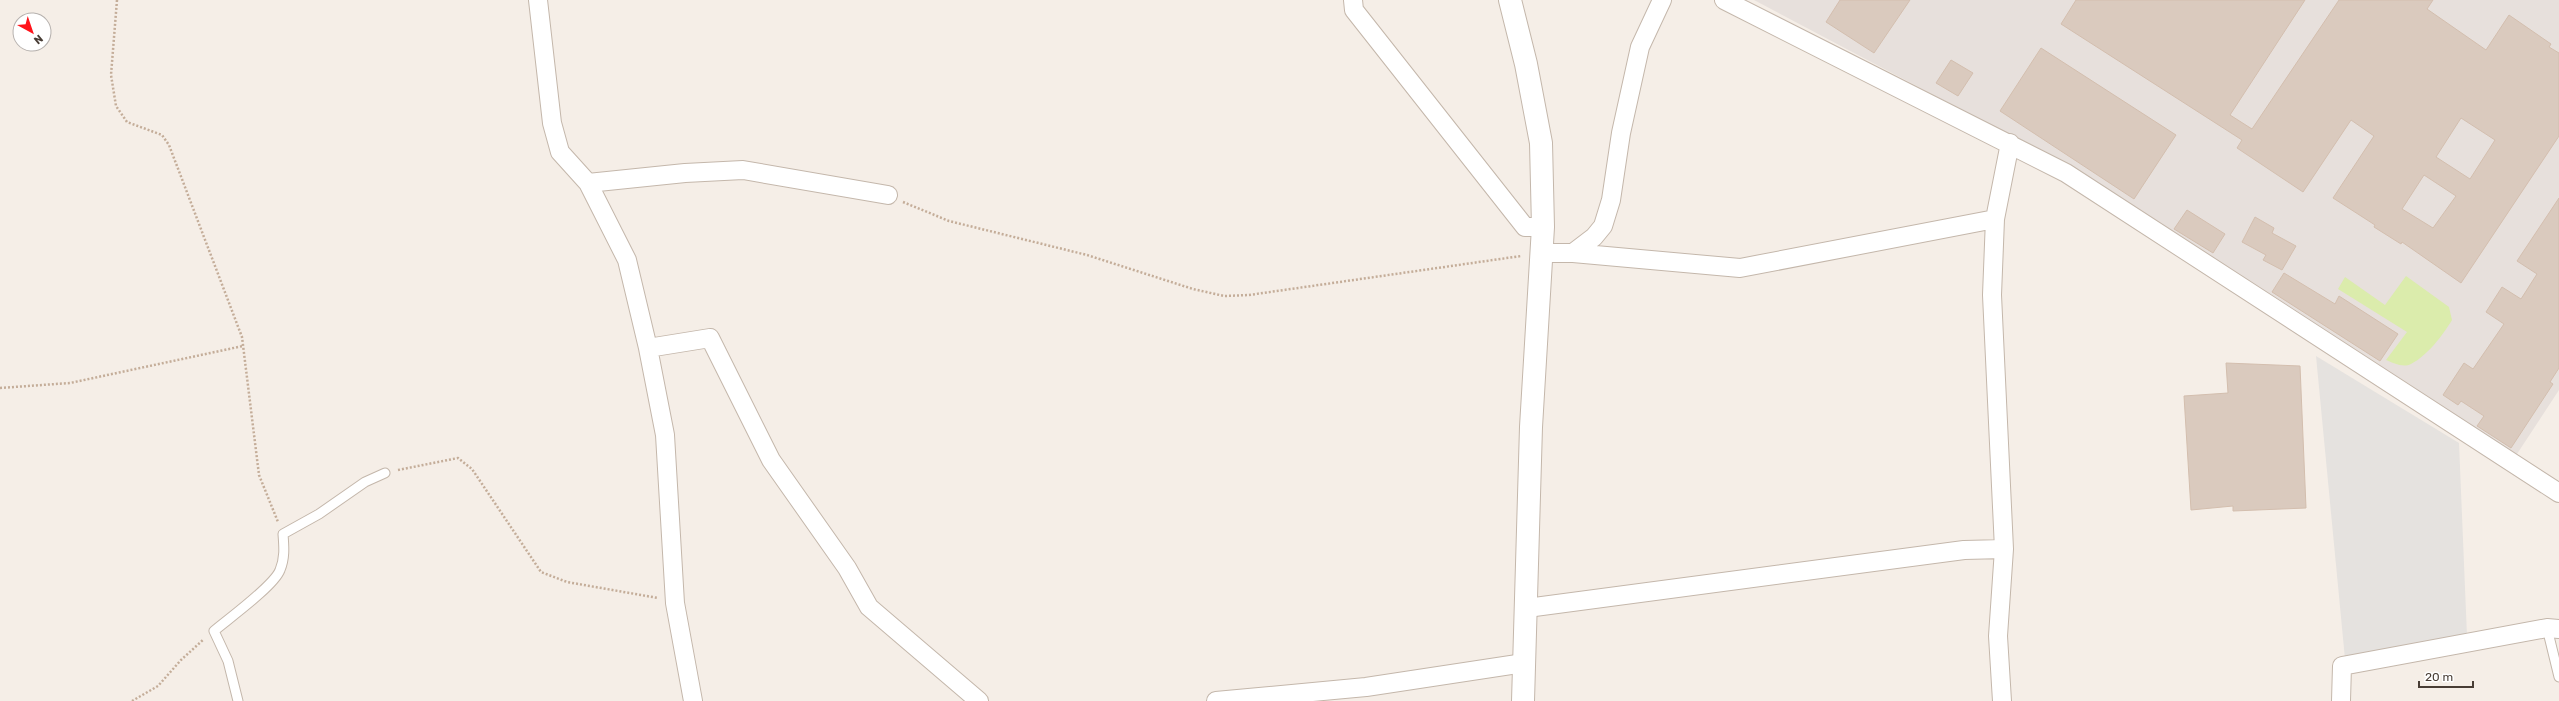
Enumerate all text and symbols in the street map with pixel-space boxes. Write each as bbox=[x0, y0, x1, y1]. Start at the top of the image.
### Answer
north arrow bbox=[12, 12, 52, 52]
text: N bbox=[31, 32, 45, 47]
scale bar bbox=[2419, 663, 2473, 689]
text: 20 m bbox=[2425, 670, 2453, 684]

